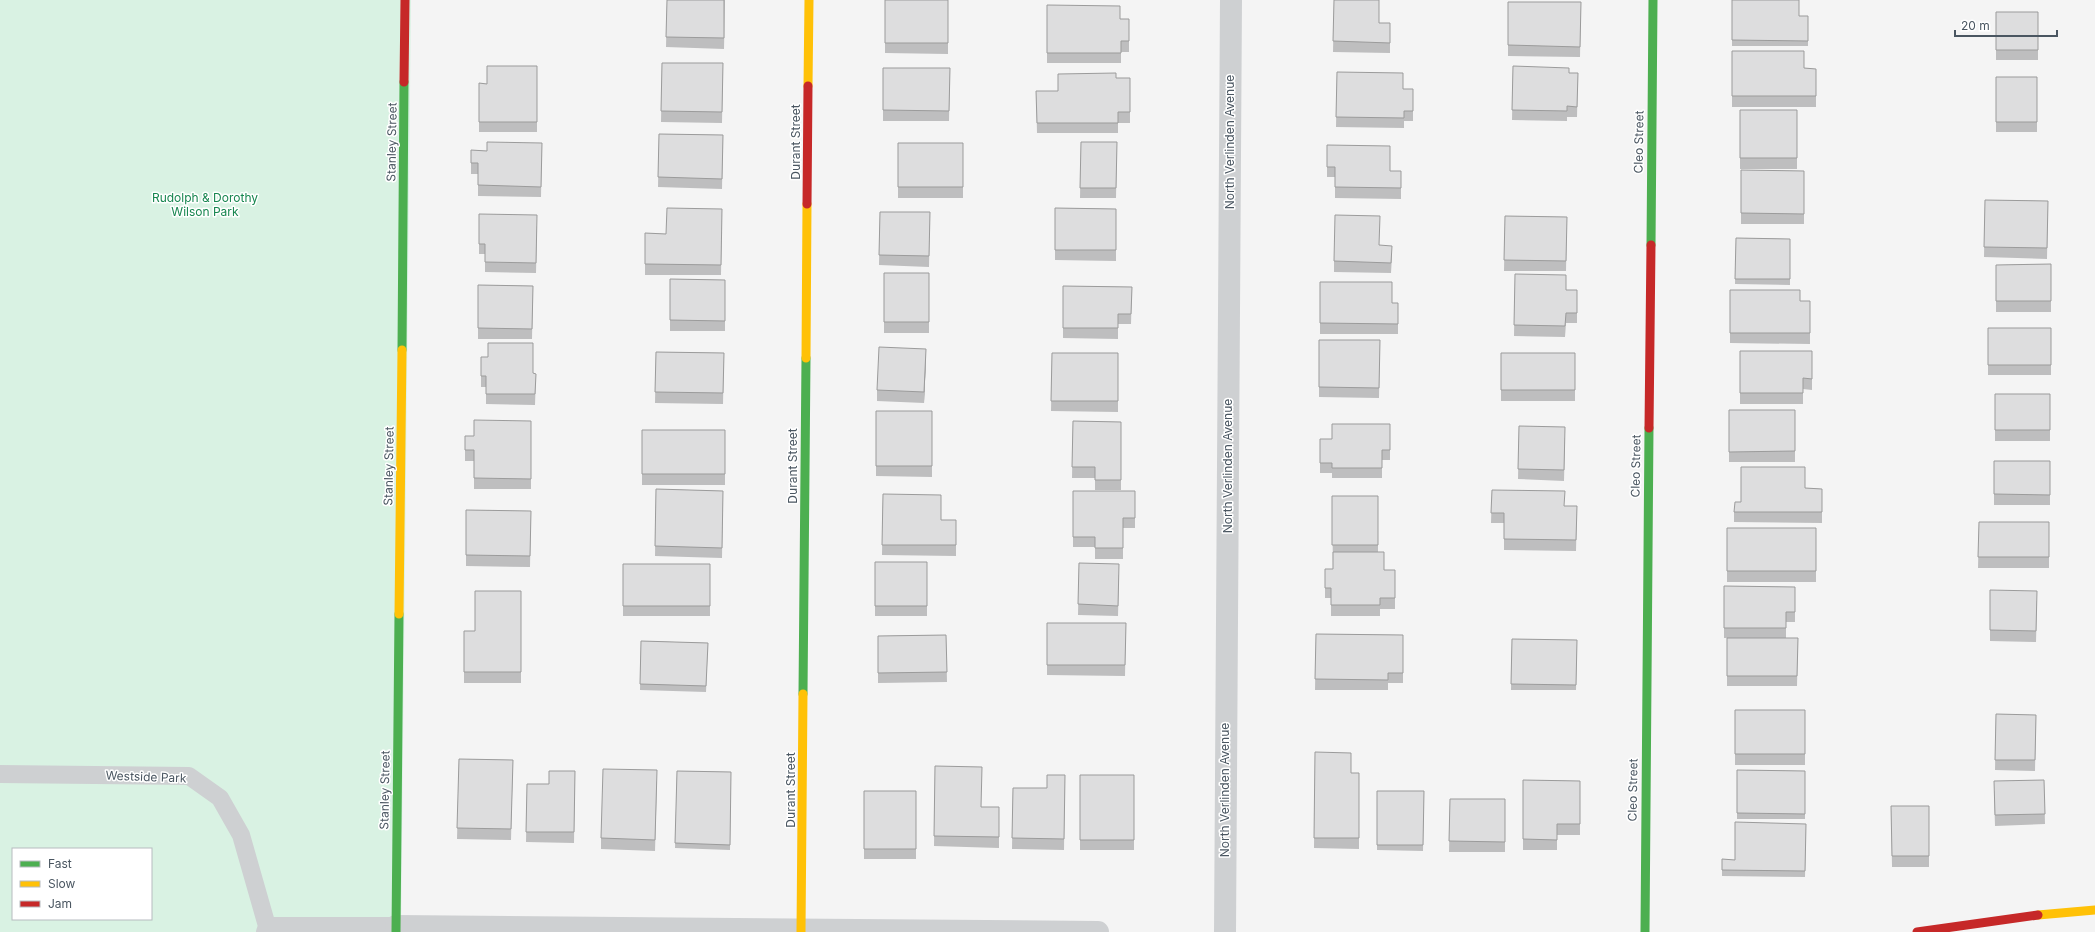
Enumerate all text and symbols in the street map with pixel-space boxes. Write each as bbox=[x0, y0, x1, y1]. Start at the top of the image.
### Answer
scale bar bbox=[1955, 12, 2057, 38]
text: 20 m bbox=[1961, 18, 1990, 33]
street label: North Verlinden Avenue bbox=[1222, 75, 1237, 209]
street label: Stanley Street bbox=[383, 102, 400, 182]
street label: Durant Street bbox=[788, 104, 803, 180]
street label: Cleo Street bbox=[1630, 110, 1647, 174]
park label: Rudolph & Dorothy Wilson Park bbox=[152, 190, 258, 219]
street label: North Verlinden Avenue bbox=[1220, 399, 1235, 533]
street label: Stanley Street bbox=[380, 426, 397, 506]
street label: Durant Street bbox=[785, 428, 800, 504]
street label: Cleo Street bbox=[1627, 434, 1644, 498]
street label: North Verlinden Avenue bbox=[1217, 723, 1232, 857]
street label: Stanley Street bbox=[376, 750, 393, 830]
street label: Durant Street bbox=[783, 752, 798, 828]
street label: Cleo Street bbox=[1624, 758, 1641, 822]
street label: Westside Park bbox=[105, 768, 187, 785]
legend bbox=[12, 848, 152, 920]
text: Fast bbox=[48, 856, 72, 871]
text: Slow bbox=[48, 876, 76, 891]
text: Jam bbox=[48, 896, 72, 911]

